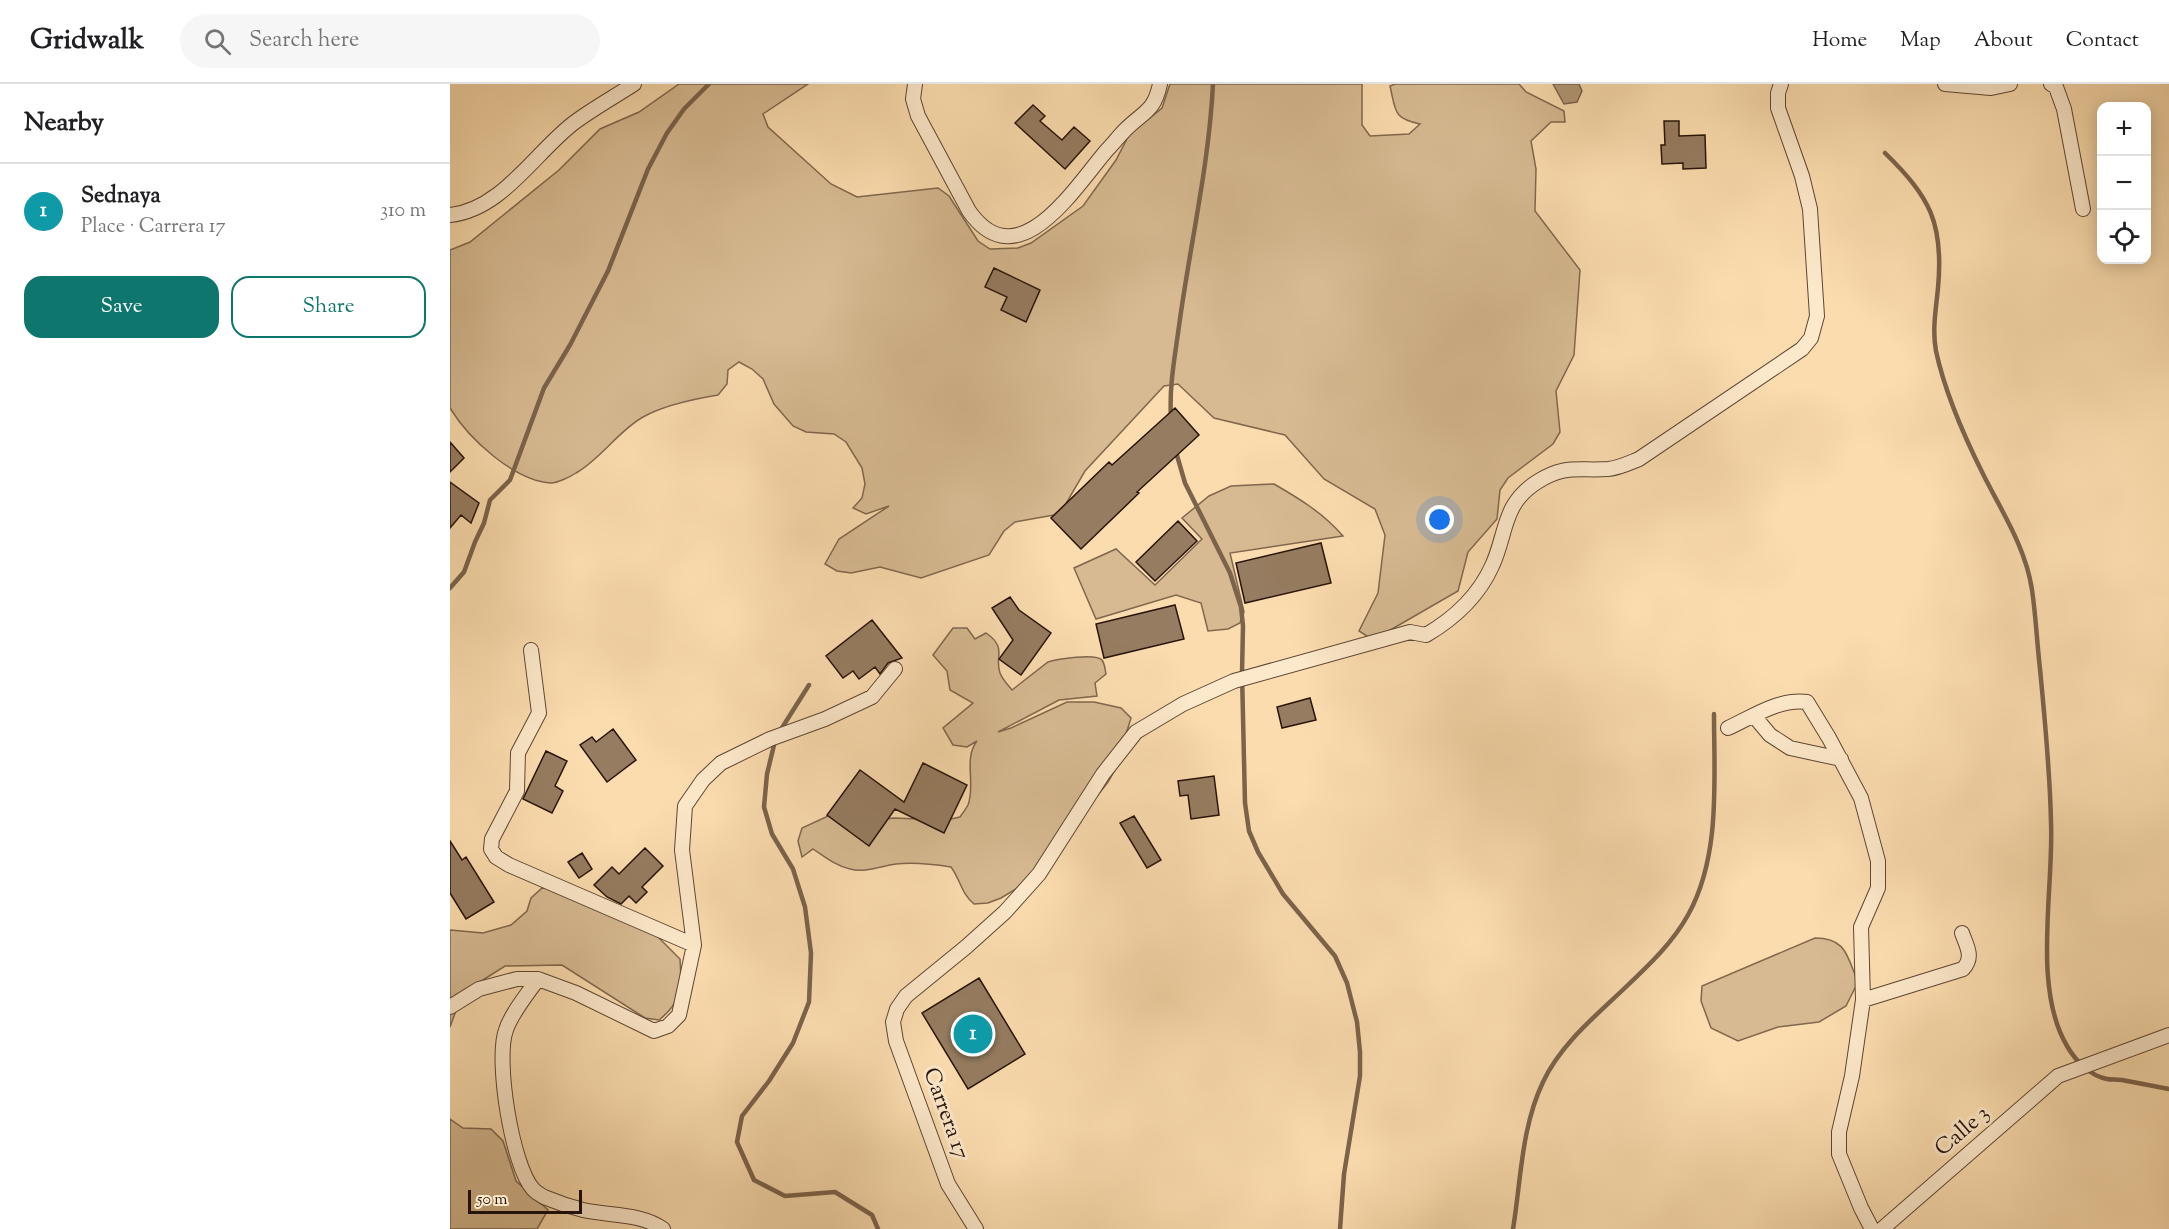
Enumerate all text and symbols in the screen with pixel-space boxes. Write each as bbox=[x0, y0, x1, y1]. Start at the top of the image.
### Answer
search box bbox=[180, 14, 600, 68]
text: Gridwalk bbox=[30, 21, 144, 61]
icon: search bbox=[201, 25, 234, 58]
text: Search here bbox=[249, 25, 359, 57]
text: Home bbox=[1812, 26, 1867, 56]
text: Map bbox=[1900, 26, 1941, 56]
text: About bbox=[1974, 26, 2033, 56]
text: Contact bbox=[2066, 26, 2139, 56]
map controls bbox=[2097, 102, 2151, 264]
button: + bbox=[2097, 102, 2151, 156]
text: Nearby bbox=[24, 105, 104, 142]
button: − bbox=[2097, 156, 2151, 210]
text: Sednaya bbox=[81, 181, 161, 213]
text: 1 bbox=[40, 197, 47, 226]
text: 310 m bbox=[380, 197, 426, 226]
button: locate bbox=[2097, 210, 2151, 264]
text: Place · Carrera 17 bbox=[81, 213, 226, 242]
button: Save bbox=[24, 276, 219, 338]
button: Share bbox=[231, 276, 426, 338]
your location bbox=[1425, 505, 1454, 534]
pin: 1 bbox=[954, 1012, 992, 1056]
street label: Carrera 17 bbox=[914, 1064, 976, 1164]
street label: Calle 3 bbox=[1929, 1099, 1997, 1165]
scale bar bbox=[468, 1187, 582, 1214]
text: 50 m bbox=[477, 1189, 508, 1212]

